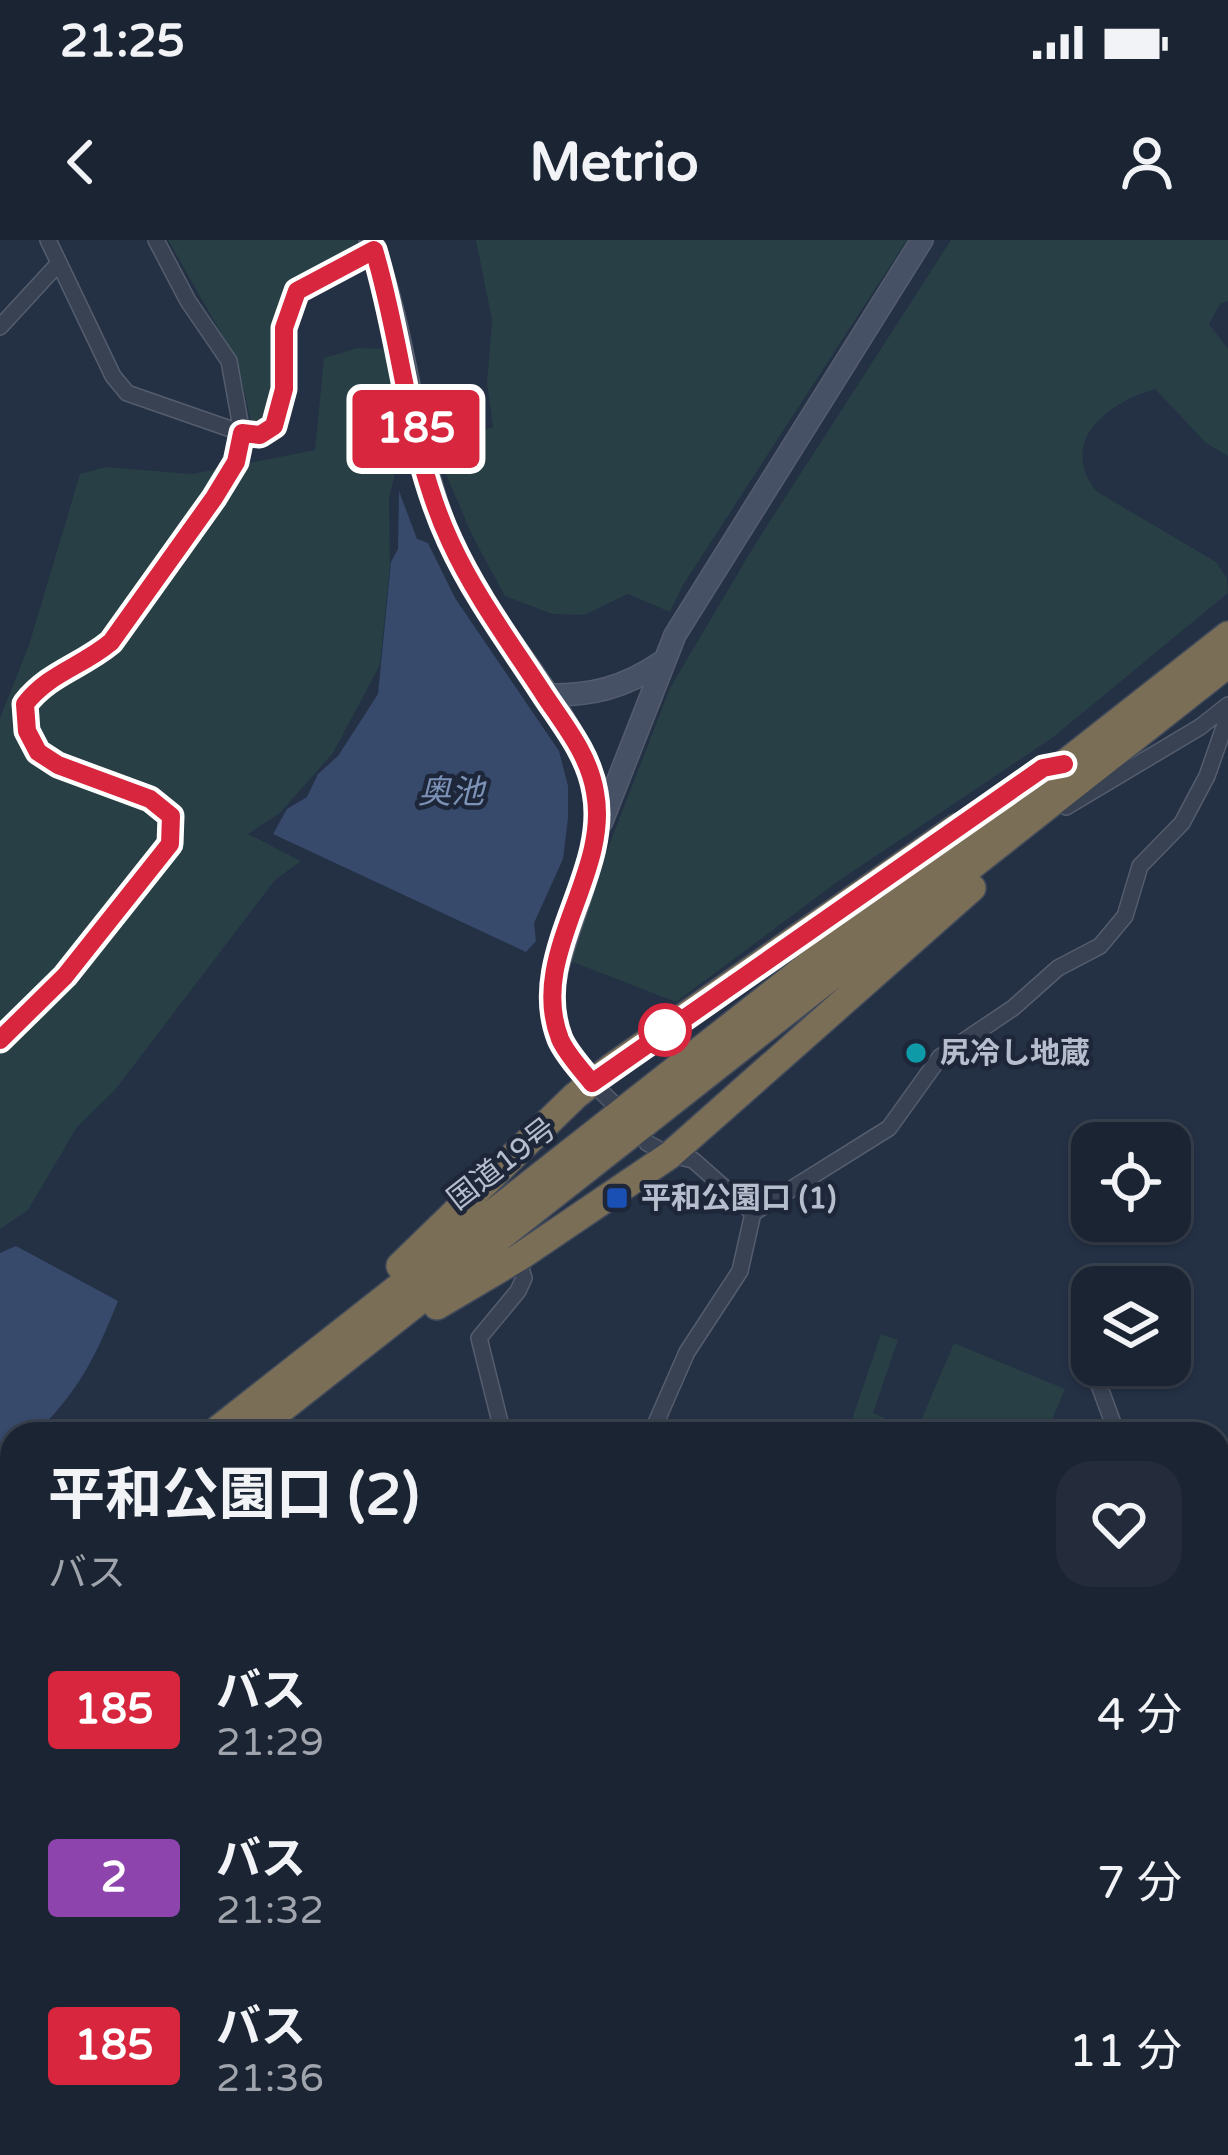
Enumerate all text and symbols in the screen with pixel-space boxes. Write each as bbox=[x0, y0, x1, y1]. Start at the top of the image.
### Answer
text: 21:25 bbox=[60, 15, 185, 69]
icon: back bbox=[48, 129, 114, 195]
icon: person bbox=[1114, 129, 1180, 195]
text: Metrio bbox=[529, 130, 699, 195]
line badge: 185 bbox=[347, 390, 485, 468]
text: 185 bbox=[376, 403, 456, 454]
water label: 奥池 bbox=[418, 773, 487, 812]
unlabelled marker bbox=[640, 1005, 690, 1055]
place label: 尻冷し地蔵 bbox=[940, 1035, 1090, 1072]
marker: 尻冷し地蔵 bbox=[903, 1040, 929, 1066]
street label: 国道19号 bbox=[440, 1110, 564, 1218]
map controls bbox=[1071, 1122, 1191, 1386]
button: locate bbox=[1071, 1122, 1191, 1242]
place label: 平和公園口 (1) bbox=[641, 1180, 836, 1217]
marker: 平和公園口 (1) bbox=[604, 1185, 630, 1211]
button: layers bbox=[1071, 1266, 1191, 1386]
button: heart bbox=[1056, 1461, 1182, 1587]
text: 平和公園口 (2) bbox=[48, 1462, 419, 1530]
text: バス bbox=[48, 1550, 126, 1597]
text: バス bbox=[216, 1665, 306, 1719]
text: 185 bbox=[74, 1684, 154, 1735]
text: 4 分 bbox=[1097, 1689, 1182, 1743]
text: 21:29 bbox=[216, 1719, 324, 1766]
text: バス bbox=[216, 1833, 306, 1887]
text: 2 bbox=[101, 1852, 127, 1903]
text: 7 分 bbox=[1097, 1857, 1182, 1911]
text: 21:32 bbox=[216, 1887, 324, 1934]
text: バス bbox=[216, 2001, 306, 2055]
text: 185 bbox=[74, 2020, 154, 2071]
text: 11 分 bbox=[1069, 2025, 1182, 2079]
text: 21:36 bbox=[216, 2055, 324, 2102]

